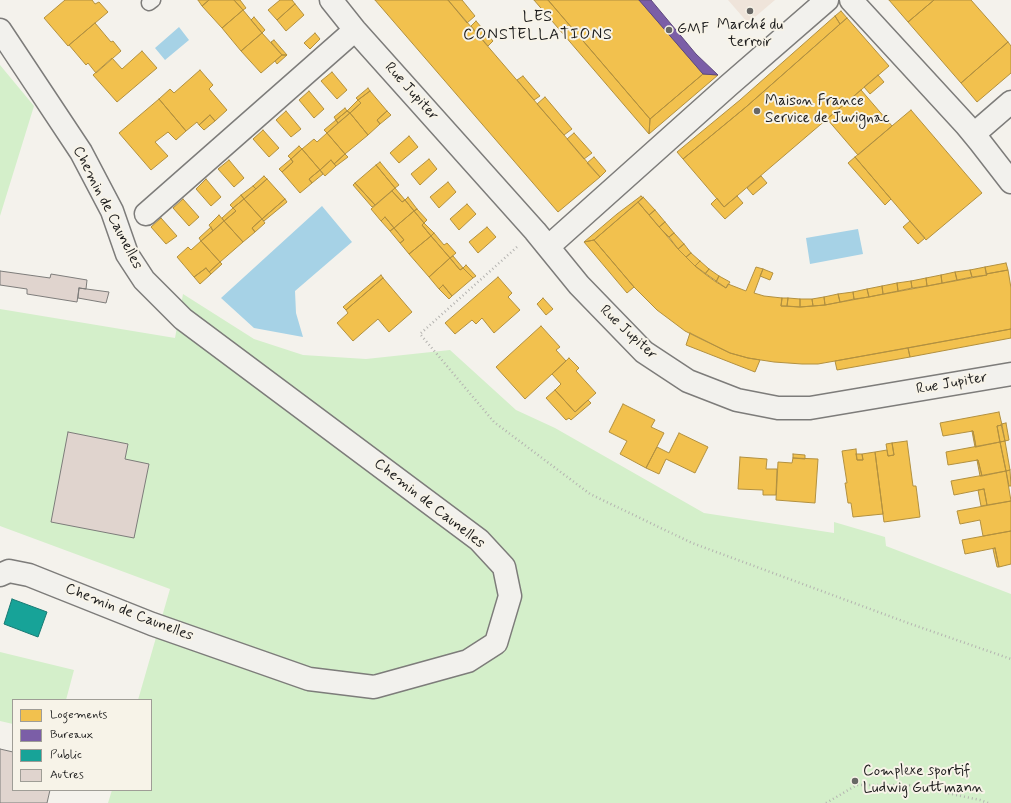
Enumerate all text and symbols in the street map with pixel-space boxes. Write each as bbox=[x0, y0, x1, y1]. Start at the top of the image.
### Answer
marker: Marché du terroir bbox=[745, 6, 755, 16]
district label: LES CONSTELLATIONS bbox=[462, 8, 614, 46]
place label: Marché du terroir bbox=[717, 17, 783, 52]
place label: GMF bbox=[677, 21, 709, 39]
marker: GMF bbox=[664, 25, 674, 35]
street label: Rue Jupiter bbox=[380, 59, 442, 125]
place label: Maison France Service de Juvignac bbox=[765, 93, 890, 128]
marker: Maison France Service de Juvignac bbox=[752, 106, 762, 116]
street label: Chemin de Caunelles bbox=[68, 143, 146, 273]
street label: Rue Jupiter bbox=[596, 302, 660, 364]
street label: Rue Jupiter bbox=[915, 369, 989, 399]
street label: Chemin de Caunelles bbox=[370, 455, 488, 553]
street label: Chemin de Caunelles bbox=[62, 580, 196, 646]
legend bbox=[12, 699, 152, 791]
text: Logements bbox=[50, 707, 107, 723]
text: Bureaux bbox=[50, 727, 93, 743]
text: Public bbox=[50, 747, 82, 763]
place label: Complexe sportif Ludwig Guttmann bbox=[863, 763, 983, 798]
text: Autres bbox=[50, 767, 84, 783]
marker: Complexe sportif Ludwig Guttmann bbox=[850, 776, 860, 786]

